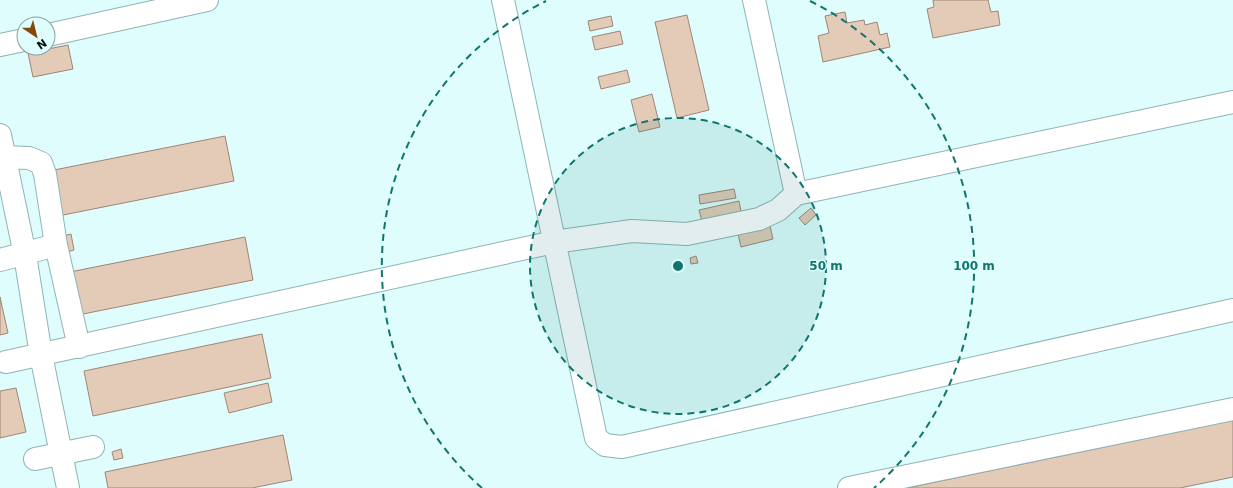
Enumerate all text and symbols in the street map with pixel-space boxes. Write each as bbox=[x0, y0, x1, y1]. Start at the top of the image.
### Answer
north arrow bbox=[16, 16, 56, 56]
text: N bbox=[34, 36, 49, 52]
centre of rings bbox=[671, 259, 685, 273]
text: 50 m bbox=[809, 259, 843, 273]
text: 100 m bbox=[953, 259, 995, 273]

